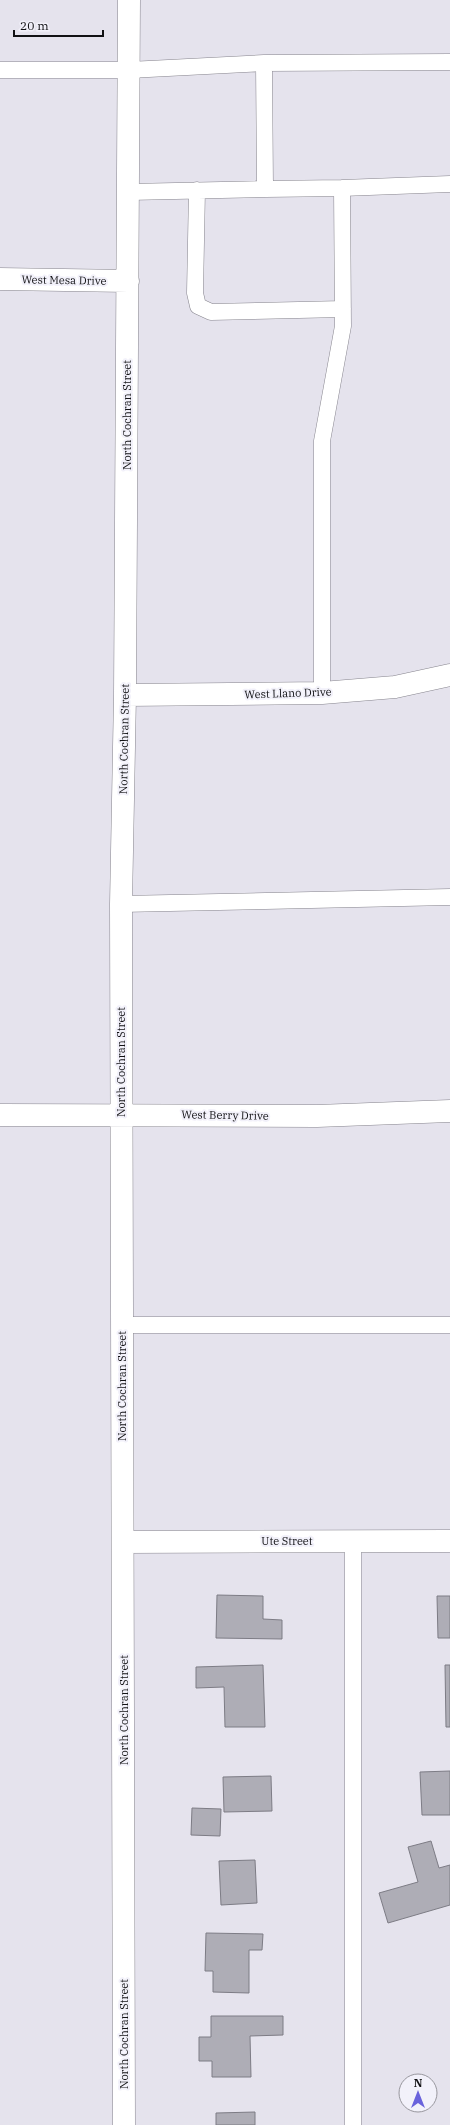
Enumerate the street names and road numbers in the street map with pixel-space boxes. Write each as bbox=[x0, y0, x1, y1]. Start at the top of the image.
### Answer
street label: West Mesa Drive bbox=[21, 272, 107, 288]
street label: North Cochran Street bbox=[120, 360, 134, 470]
street label: North Cochran Street bbox=[116, 684, 132, 794]
street label: West Llano Drive bbox=[244, 684, 332, 702]
street label: North Cochran Street bbox=[114, 1007, 128, 1117]
street label: West Berry Drive bbox=[181, 1107, 269, 1123]
street label: North Cochran Street bbox=[115, 1331, 129, 1441]
street label: Ute Street bbox=[261, 1534, 313, 1548]
street label: North Cochran Street bbox=[117, 1655, 131, 1765]
street label: North Cochran Street bbox=[117, 1979, 131, 2089]

